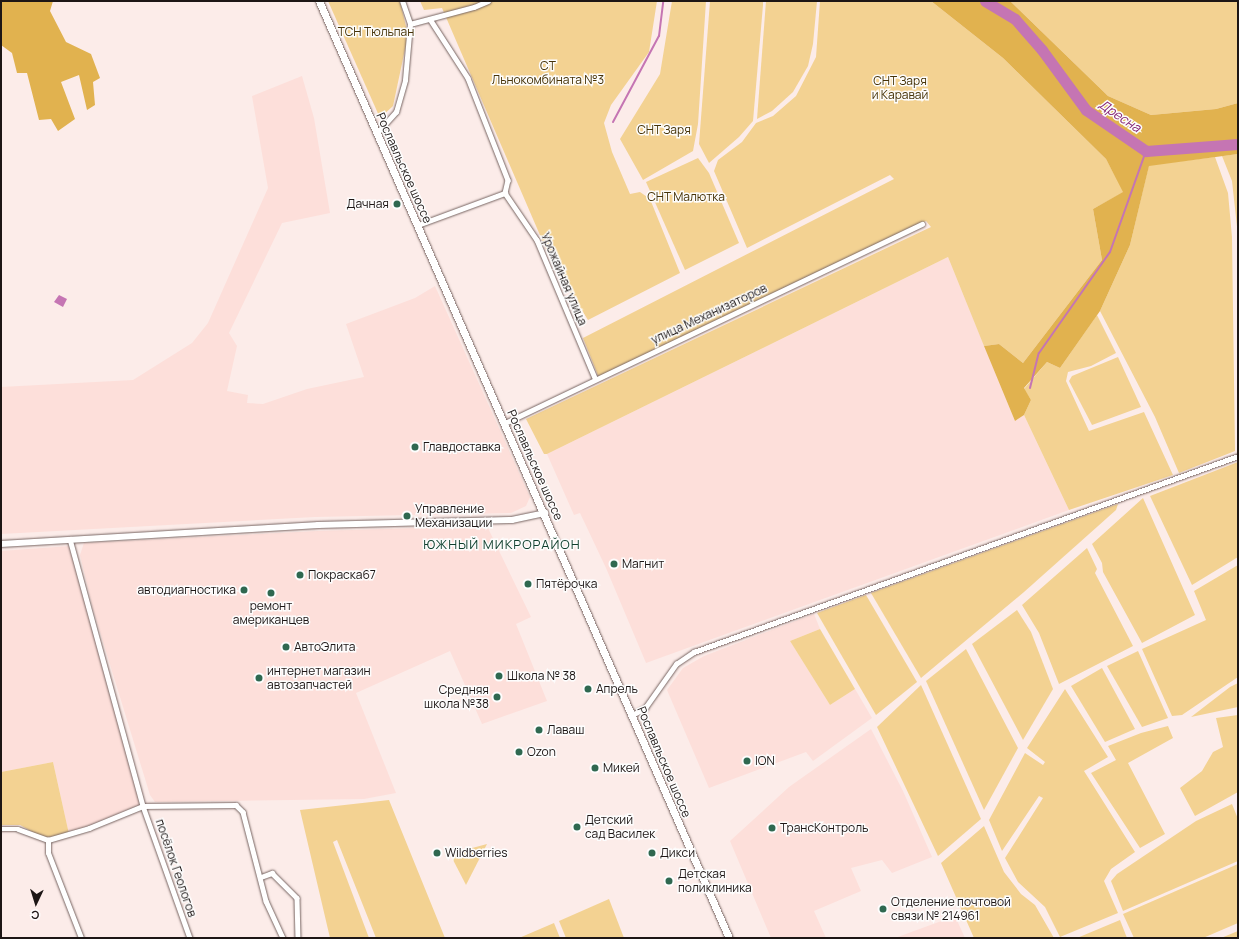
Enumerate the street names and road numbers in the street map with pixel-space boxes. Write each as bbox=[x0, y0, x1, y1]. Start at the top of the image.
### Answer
street label: Рославльское шоссе bbox=[373, 111, 435, 225]
street label: Урожайная улица bbox=[538, 230, 590, 328]
street label: улица Механизаторов bbox=[649, 281, 769, 347]
street label: Рославльское шоссе bbox=[504, 408, 566, 522]
street label: Рославльское шоссе bbox=[634, 704, 694, 820]
street label: посёлок Геологов bbox=[152, 817, 200, 919]

